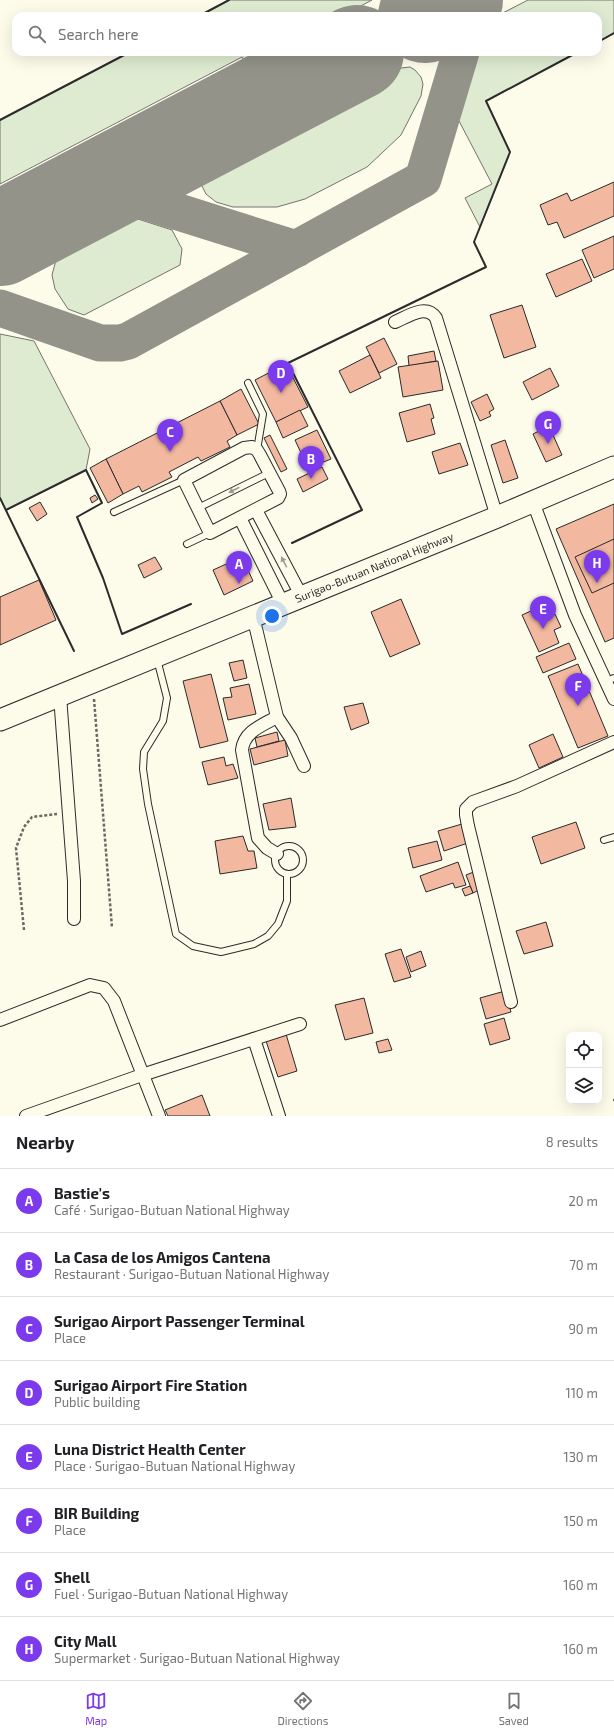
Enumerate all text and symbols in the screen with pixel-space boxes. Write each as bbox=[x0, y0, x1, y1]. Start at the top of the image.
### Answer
search box bbox=[12, 12, 602, 56]
icon: search bbox=[26, 23, 48, 45]
text: Search here bbox=[58, 25, 139, 43]
pin: D bbox=[268, 360, 294, 393]
pin: G bbox=[535, 411, 561, 444]
pin: C bbox=[157, 419, 183, 452]
pin: B bbox=[298, 446, 324, 479]
one-way arrow bbox=[228, 487, 240, 493]
street label: Surigao-Butuan National Highway bbox=[293, 529, 455, 605]
pin: H bbox=[584, 550, 610, 583]
pin: A bbox=[226, 551, 252, 584]
one-way arrow bbox=[281, 556, 287, 568]
pin: E bbox=[530, 596, 556, 629]
your location bbox=[262, 606, 282, 626]
pin: F bbox=[565, 673, 591, 706]
map controls bbox=[566, 1032, 602, 1104]
button: locate bbox=[566, 1032, 602, 1068]
button: layers bbox=[566, 1068, 602, 1104]
text: Nearby bbox=[16, 1132, 74, 1152]
text: 8 results bbox=[546, 1134, 598, 1150]
text: Bastie's bbox=[54, 1184, 110, 1202]
text: A bbox=[25, 1193, 33, 1209]
text: 20 m bbox=[569, 1193, 598, 1209]
text: Café · Surigao-Butuan National Highway bbox=[54, 1202, 290, 1218]
text: La Casa de los Amigos Cantena bbox=[54, 1248, 271, 1266]
text: B bbox=[25, 1257, 33, 1273]
text: 70 m bbox=[569, 1257, 598, 1273]
text: Restaurant · Surigao-Butuan National Highway bbox=[54, 1266, 329, 1282]
text: Surigao Airport Passenger Terminal bbox=[54, 1312, 305, 1330]
text: C bbox=[25, 1321, 33, 1337]
text: 90 m bbox=[568, 1321, 598, 1337]
text: Place bbox=[54, 1330, 86, 1346]
text: Surigao Airport Fire Station bbox=[54, 1376, 247, 1394]
text: D bbox=[25, 1385, 33, 1401]
text: 110 m bbox=[566, 1385, 598, 1401]
text: Public building bbox=[54, 1394, 140, 1410]
text: Luna District Health Center bbox=[54, 1440, 246, 1458]
text: E bbox=[25, 1449, 33, 1465]
text: 130 m bbox=[563, 1449, 598, 1465]
text: Place · Surigao-Butuan National Highway bbox=[54, 1458, 295, 1474]
text: BIR Building bbox=[54, 1504, 139, 1522]
text: F bbox=[25, 1513, 33, 1529]
text: 150 m bbox=[564, 1513, 598, 1529]
text: Place bbox=[54, 1522, 86, 1538]
text: Shell bbox=[54, 1568, 90, 1586]
text: G bbox=[25, 1577, 33, 1593]
text: 160 m bbox=[563, 1577, 598, 1593]
text: Fuel · Surigao-Butuan National Highway bbox=[54, 1586, 288, 1602]
text: City Mall bbox=[54, 1632, 117, 1650]
text: H bbox=[25, 1641, 33, 1657]
text: 160 m bbox=[563, 1641, 598, 1657]
text: Supermarket · Surigao-Butuan National Highway bbox=[54, 1650, 340, 1666]
tab: Map bbox=[85, 1690, 107, 1727]
tab: Directions bbox=[278, 1690, 328, 1727]
tab: Saved bbox=[499, 1690, 529, 1727]

